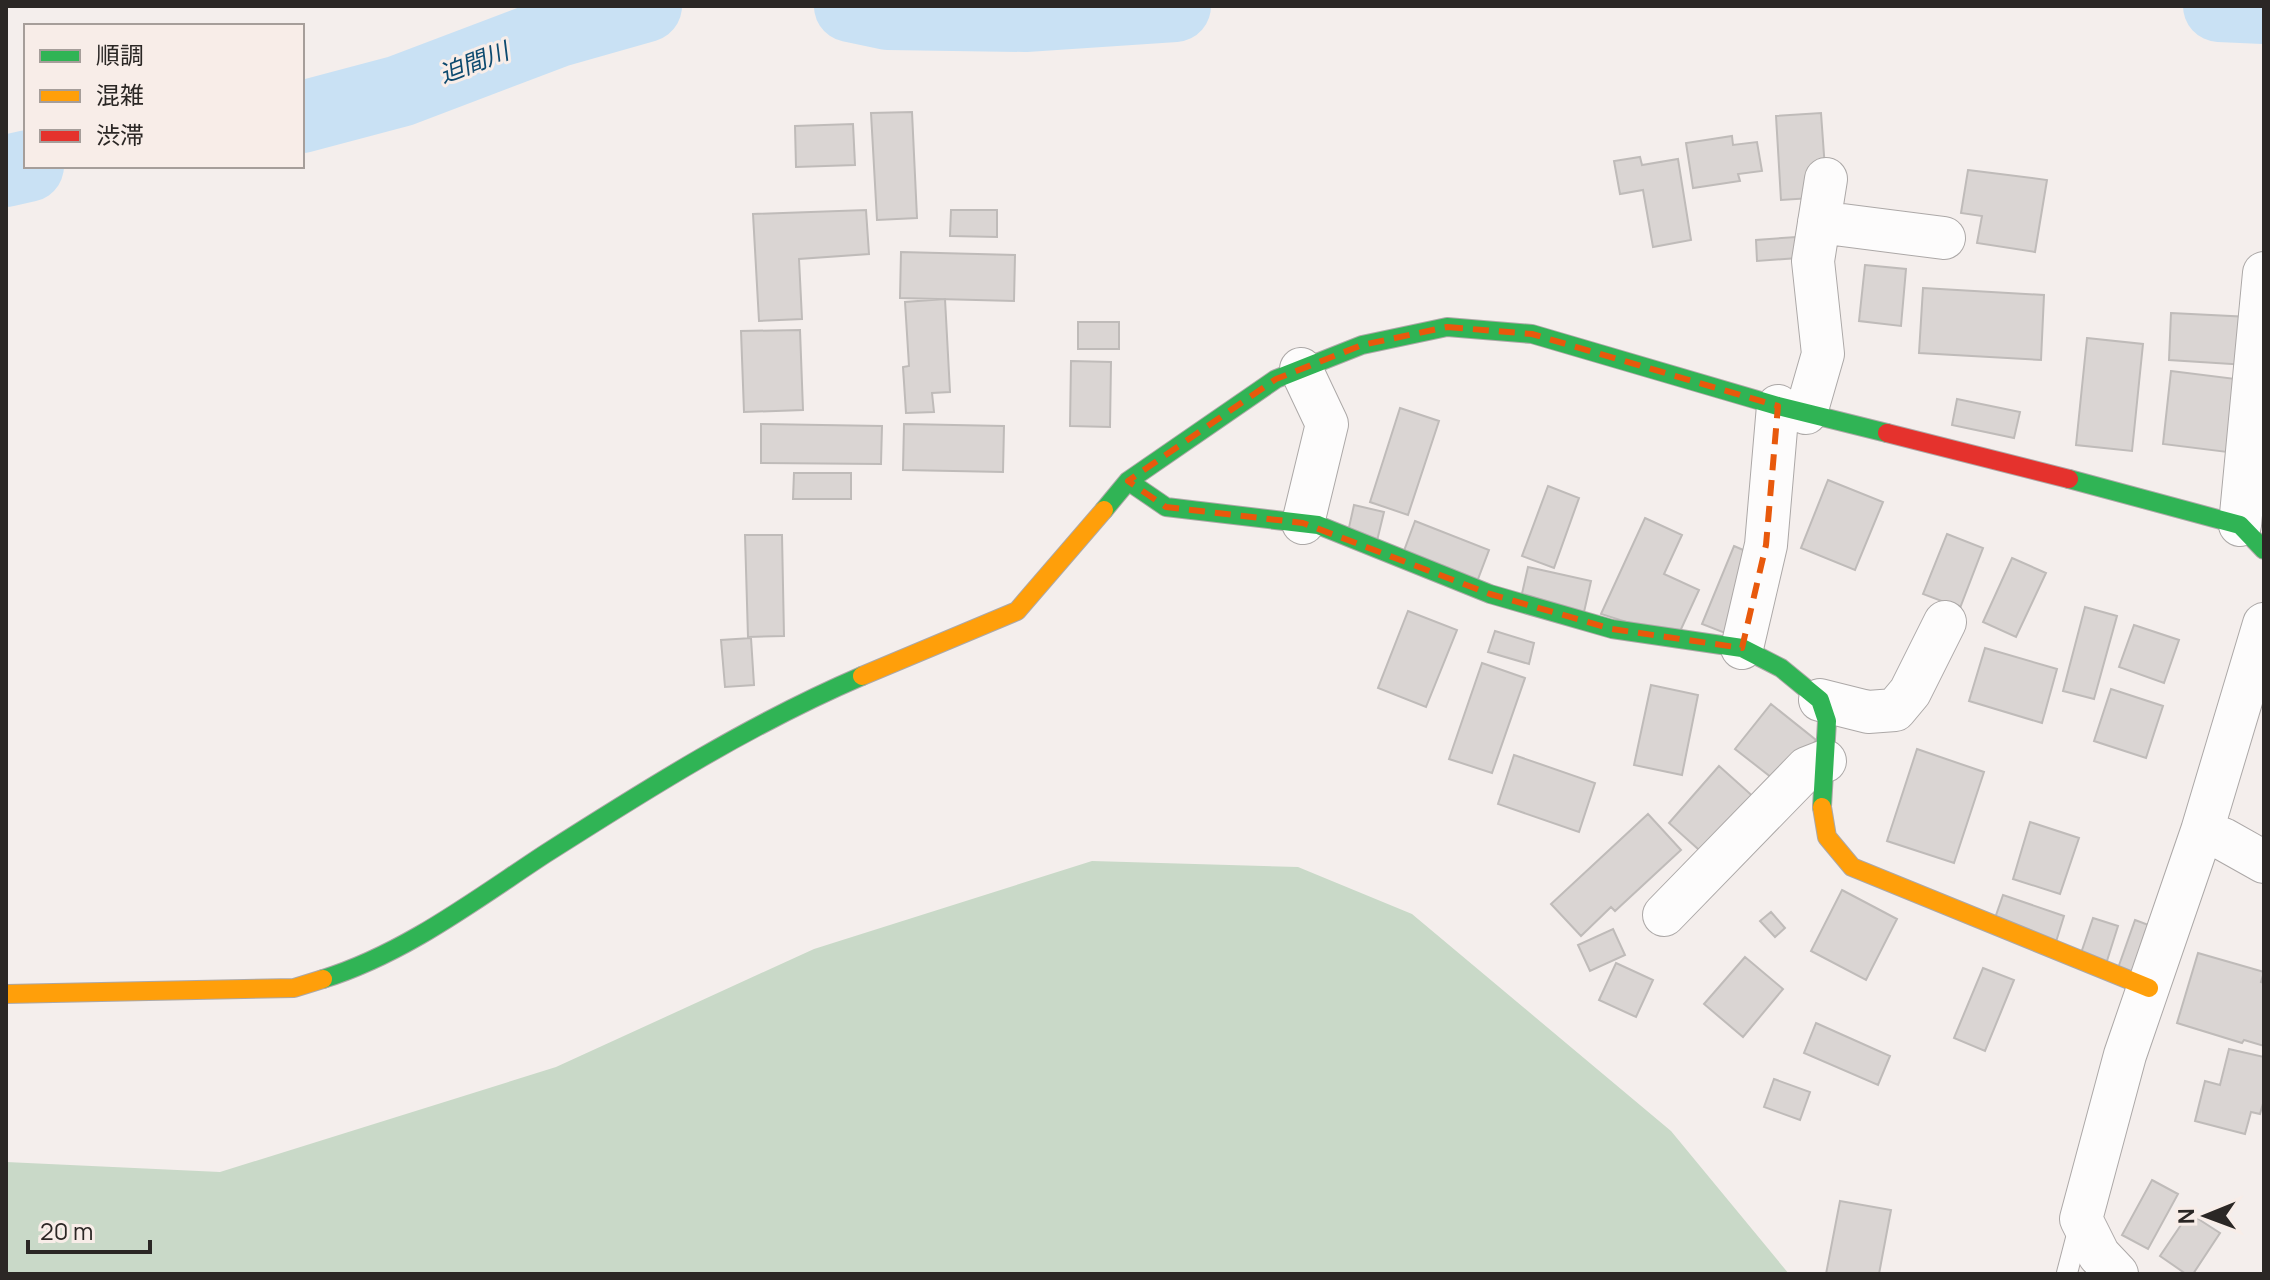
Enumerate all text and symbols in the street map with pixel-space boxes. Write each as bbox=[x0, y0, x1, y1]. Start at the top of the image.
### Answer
legend bbox=[24, 24, 304, 168]
water label: 迫間川 bbox=[434, 32, 516, 90]
text: 順調 bbox=[96, 38, 144, 71]
text: 混雑 bbox=[96, 78, 144, 111]
text: 渋滞 bbox=[96, 118, 144, 151]
north arrow bbox=[2166, 1176, 2246, 1256]
scale bar bbox=[28, 1204, 150, 1254]
text: N bbox=[2171, 1208, 2201, 1225]
text: 20 m bbox=[40, 1214, 93, 1247]

